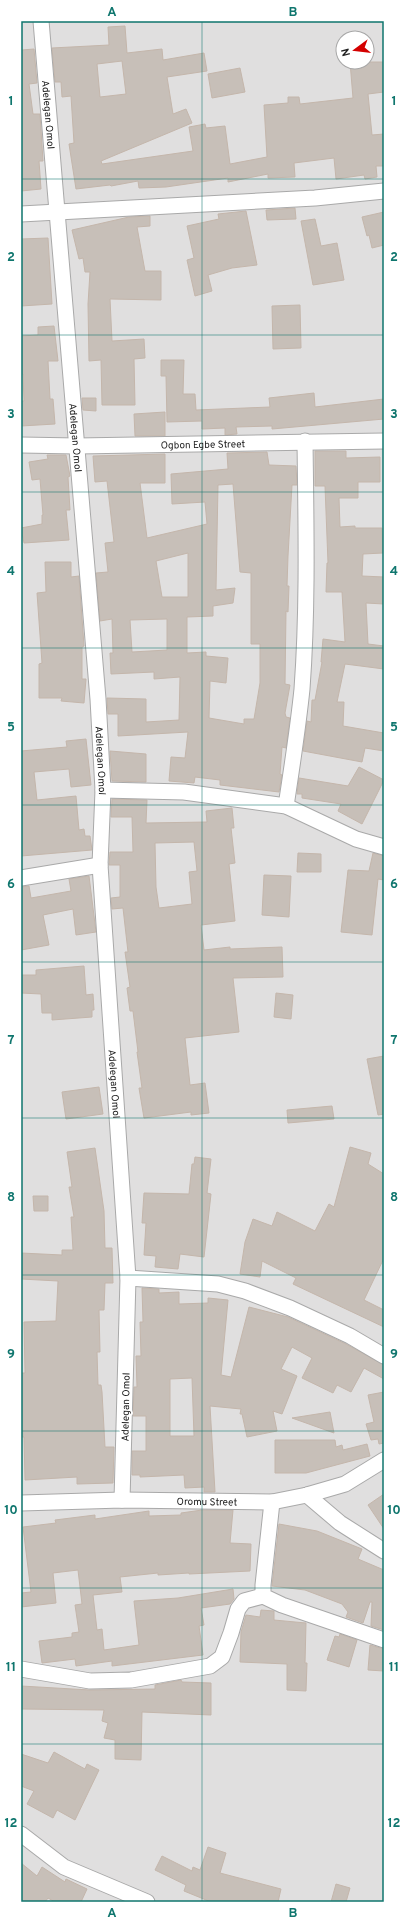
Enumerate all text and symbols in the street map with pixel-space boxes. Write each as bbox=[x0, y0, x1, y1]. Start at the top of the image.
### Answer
text: A bbox=[107, 5, 117, 21]
text: B bbox=[289, 5, 298, 21]
north arrow bbox=[335, 30, 375, 70]
text: N bbox=[339, 47, 354, 58]
street label: Adelegan Omol bbox=[38, 80, 57, 150]
text: 1 bbox=[8, 94, 14, 110]
text: 1 bbox=[391, 94, 397, 110]
text: 2 bbox=[7, 250, 15, 266]
text: 2 bbox=[390, 250, 398, 266]
street label: Adelegan Omol bbox=[65, 403, 84, 473]
text: 3 bbox=[7, 407, 15, 423]
text: 3 bbox=[390, 407, 398, 423]
street label: Ogbon Egbe Street bbox=[161, 438, 246, 453]
text: 4 bbox=[7, 564, 15, 580]
text: 4 bbox=[390, 564, 398, 580]
text: 5 bbox=[7, 720, 15, 736]
text: 5 bbox=[390, 720, 398, 736]
street label: Adelegan Omol bbox=[91, 726, 108, 795]
text: 6 bbox=[7, 877, 15, 893]
text: 6 bbox=[390, 877, 398, 893]
text: 7 bbox=[8, 1033, 15, 1049]
text: 7 bbox=[391, 1033, 398, 1049]
street label: Adelegan Omol bbox=[105, 1049, 122, 1119]
text: 8 bbox=[7, 1190, 15, 1206]
text: 8 bbox=[390, 1190, 398, 1206]
text: 9 bbox=[7, 1347, 15, 1363]
text: 9 bbox=[390, 1347, 398, 1363]
street label: Adelegan Omol bbox=[119, 1372, 134, 1442]
street label: Oromu Street bbox=[177, 1496, 238, 1510]
text: 10 bbox=[4, 1503, 18, 1519]
text: 10 bbox=[387, 1503, 401, 1519]
text: 11 bbox=[6, 1660, 16, 1676]
text: 11 bbox=[389, 1660, 399, 1676]
text: 12 bbox=[4, 1816, 18, 1832]
text: 12 bbox=[387, 1816, 401, 1832]
text: A bbox=[107, 1906, 117, 1922]
text: B bbox=[289, 1906, 298, 1922]

